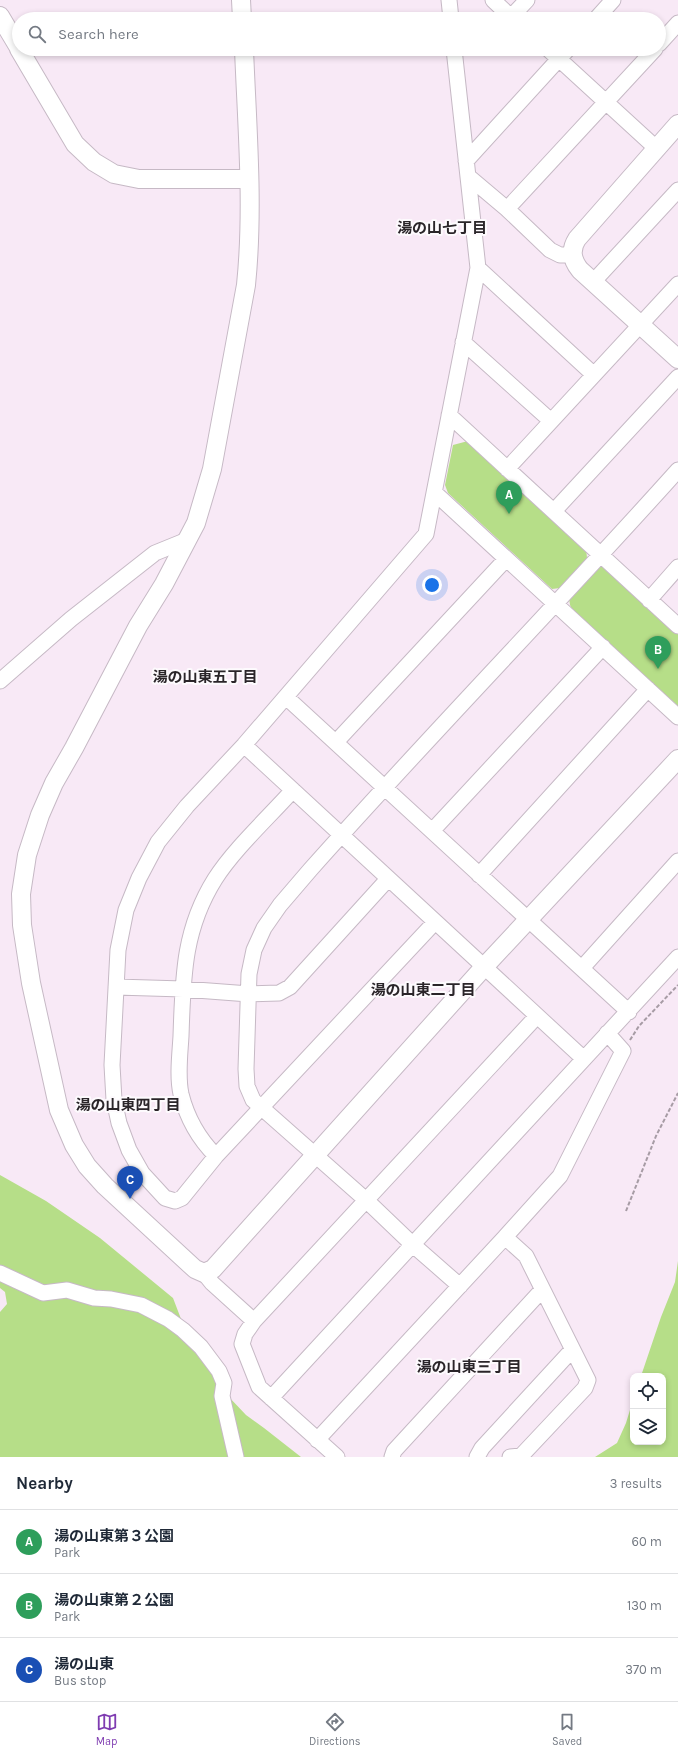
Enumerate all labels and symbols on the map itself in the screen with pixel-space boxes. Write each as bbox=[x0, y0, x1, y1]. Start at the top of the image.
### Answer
district label: 湯の山七丁目 bbox=[397, 219, 487, 237]
pin: A bbox=[496, 481, 522, 514]
your location bbox=[422, 575, 442, 595]
pin: B bbox=[645, 636, 671, 669]
district label: 湯の山東五丁目 bbox=[152, 668, 258, 686]
district label: 湯の山東二丁目 bbox=[370, 981, 476, 999]
district label: 湯の山東四丁目 bbox=[75, 1096, 181, 1114]
pin: C bbox=[117, 1166, 143, 1199]
district label: 湯の山東三丁目 bbox=[416, 1358, 522, 1376]

